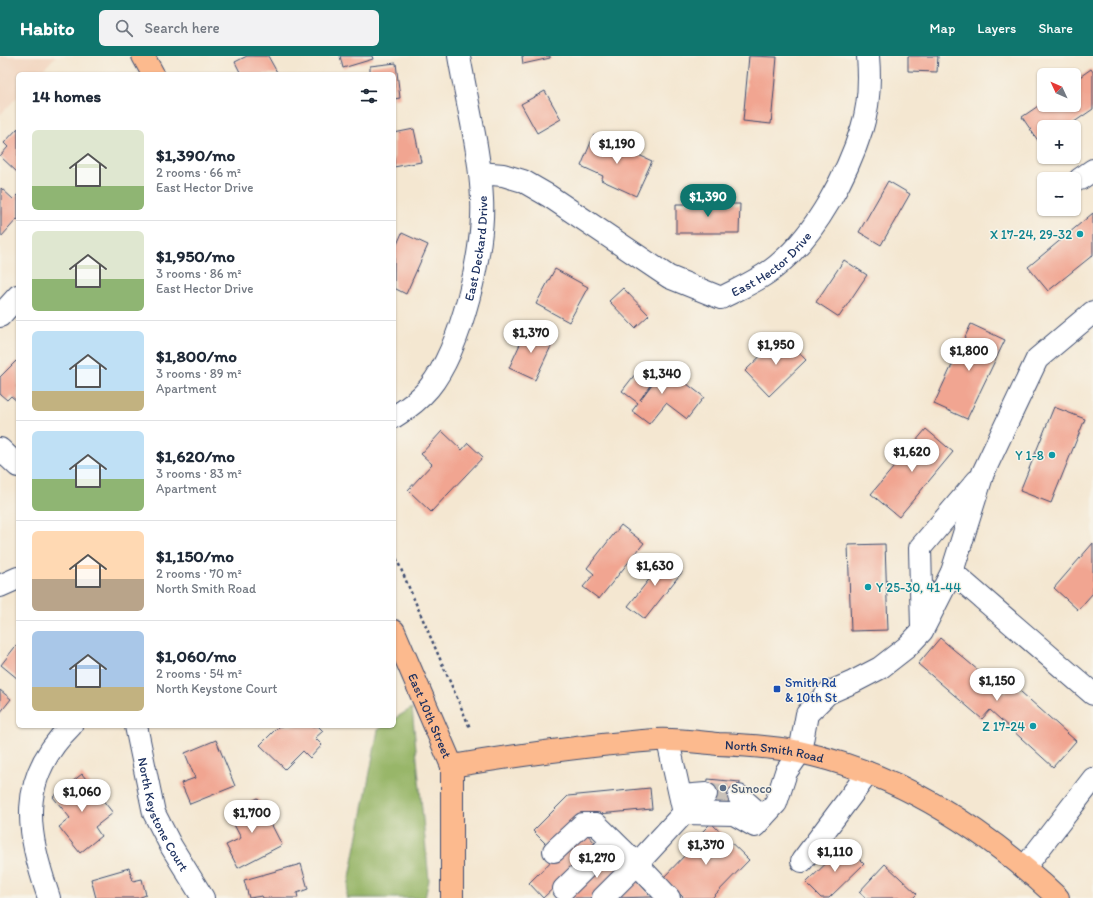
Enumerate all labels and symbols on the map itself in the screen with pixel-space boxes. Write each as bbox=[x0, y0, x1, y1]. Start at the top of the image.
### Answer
north arrow bbox=[1037, 68, 1081, 112]
pin: $1,190 bbox=[584, 131, 650, 165]
pin: $1,390 bbox=[675, 184, 741, 218]
street label: East Deckard Drive bbox=[461, 195, 490, 302]
place label: X 17-24, 29-32 bbox=[990, 227, 1072, 242]
street label: East Hector Drive bbox=[728, 228, 814, 299]
marker: X 17-24, 29-32 bbox=[1075, 229, 1085, 239]
pin: $1,370 bbox=[498, 320, 564, 354]
pin: $1,950 bbox=[743, 332, 809, 366]
pin: $1,800 bbox=[936, 338, 1002, 372]
pin: $1,340 bbox=[629, 361, 695, 395]
pin: $1,620 bbox=[879, 439, 945, 473]
place label: Y 1-8 bbox=[1015, 448, 1044, 463]
marker: Y 1-8 bbox=[1047, 450, 1057, 460]
pin: $1,630 bbox=[622, 553, 688, 587]
place label: Y 25-30, 41-44 bbox=[876, 580, 961, 595]
marker: Y 25-30, 41-44 bbox=[863, 582, 873, 592]
pin: $1,150 bbox=[964, 668, 1030, 702]
street label: East 10th Street bbox=[405, 671, 455, 760]
place label: Smith Rd & 10th St bbox=[785, 675, 837, 705]
marker: Smith Rd & 10th St bbox=[772, 684, 782, 694]
place label: Z 17-24 bbox=[982, 719, 1025, 734]
marker: Z 17-24 bbox=[1028, 721, 1038, 731]
street label: North Smith Road bbox=[725, 737, 826, 765]
street label: North Keystone Court bbox=[135, 756, 192, 874]
pin: $1,060 bbox=[49, 779, 115, 813]
place label: Sunoco bbox=[731, 781, 772, 796]
marker: Sunoco bbox=[718, 783, 728, 793]
pin: $1,700 bbox=[219, 800, 285, 834]
pin: $1,370 bbox=[673, 832, 739, 866]
pin: $1,110 bbox=[802, 839, 868, 873]
pin: $1,270 bbox=[564, 845, 630, 879]

